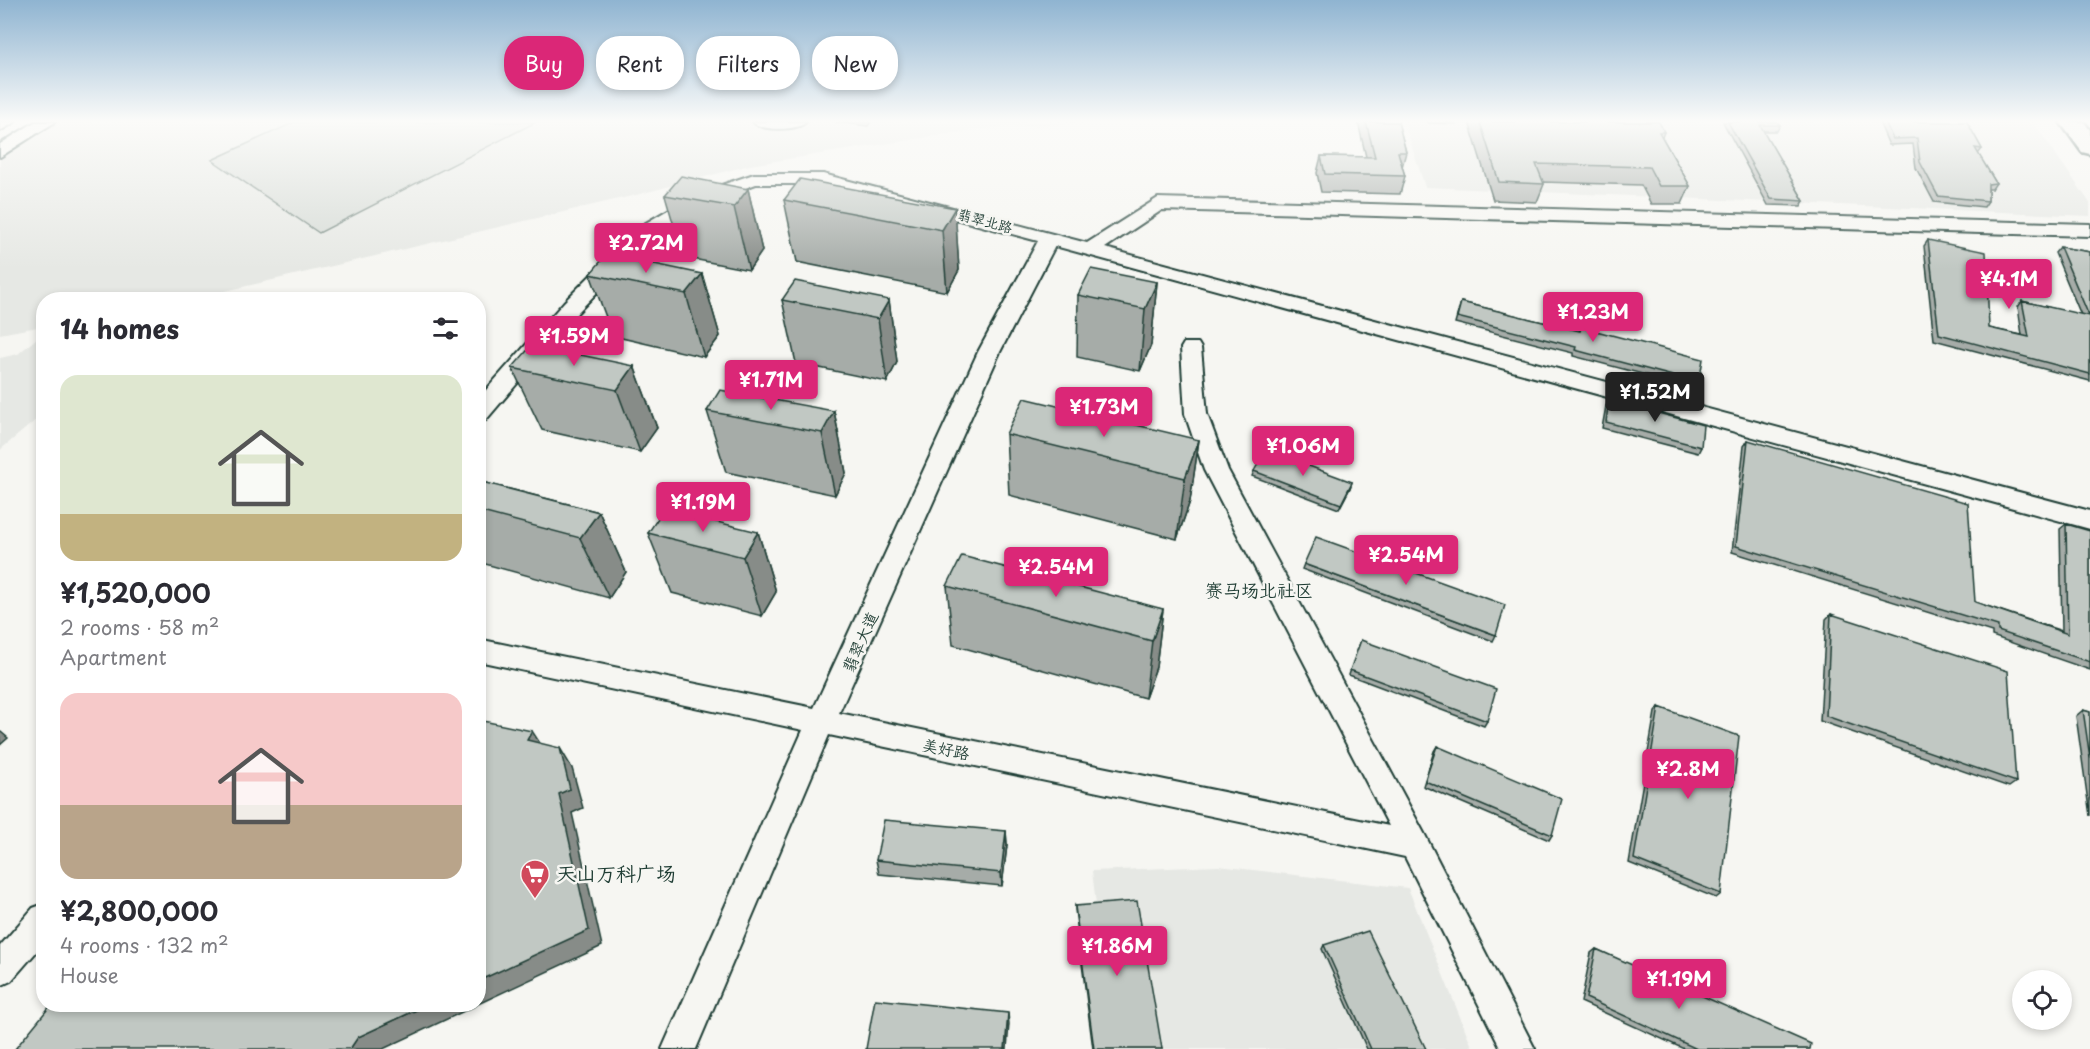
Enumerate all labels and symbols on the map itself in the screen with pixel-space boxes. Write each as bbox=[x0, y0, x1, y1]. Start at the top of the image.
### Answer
street label: 翡翠北路 bbox=[955, 203, 1015, 238]
pin: ¥2.72M bbox=[597, 223, 695, 274]
pin: ¥4.1M bbox=[1967, 259, 2051, 310]
pin: ¥1.23M bbox=[1544, 292, 1642, 343]
pin: ¥1.59M bbox=[525, 316, 623, 367]
pin: ¥1.71M bbox=[722, 360, 820, 411]
pin: ¥1.52M bbox=[1606, 372, 1704, 423]
pin: ¥1.73M bbox=[1055, 387, 1153, 438]
pin: ¥1.06M bbox=[1254, 426, 1352, 477]
pin: ¥1.19M bbox=[654, 482, 752, 533]
pin: ¥2.54M bbox=[1357, 535, 1455, 586]
pin: ¥2.54M bbox=[1007, 547, 1105, 598]
district label: 赛马场北社区 bbox=[1205, 576, 1313, 603]
street label: 翡翠大道 bbox=[835, 607, 883, 676]
street label: 美好路 bbox=[920, 731, 972, 765]
pin: ¥2.8M bbox=[1646, 749, 1730, 800]
supermarket icon: 天山万科广场 bbox=[519, 858, 551, 900]
place label: 天山万科广场 bbox=[556, 858, 676, 888]
pin: ¥1.86M bbox=[1068, 926, 1166, 977]
pin: ¥1.19M bbox=[1630, 959, 1728, 1010]

